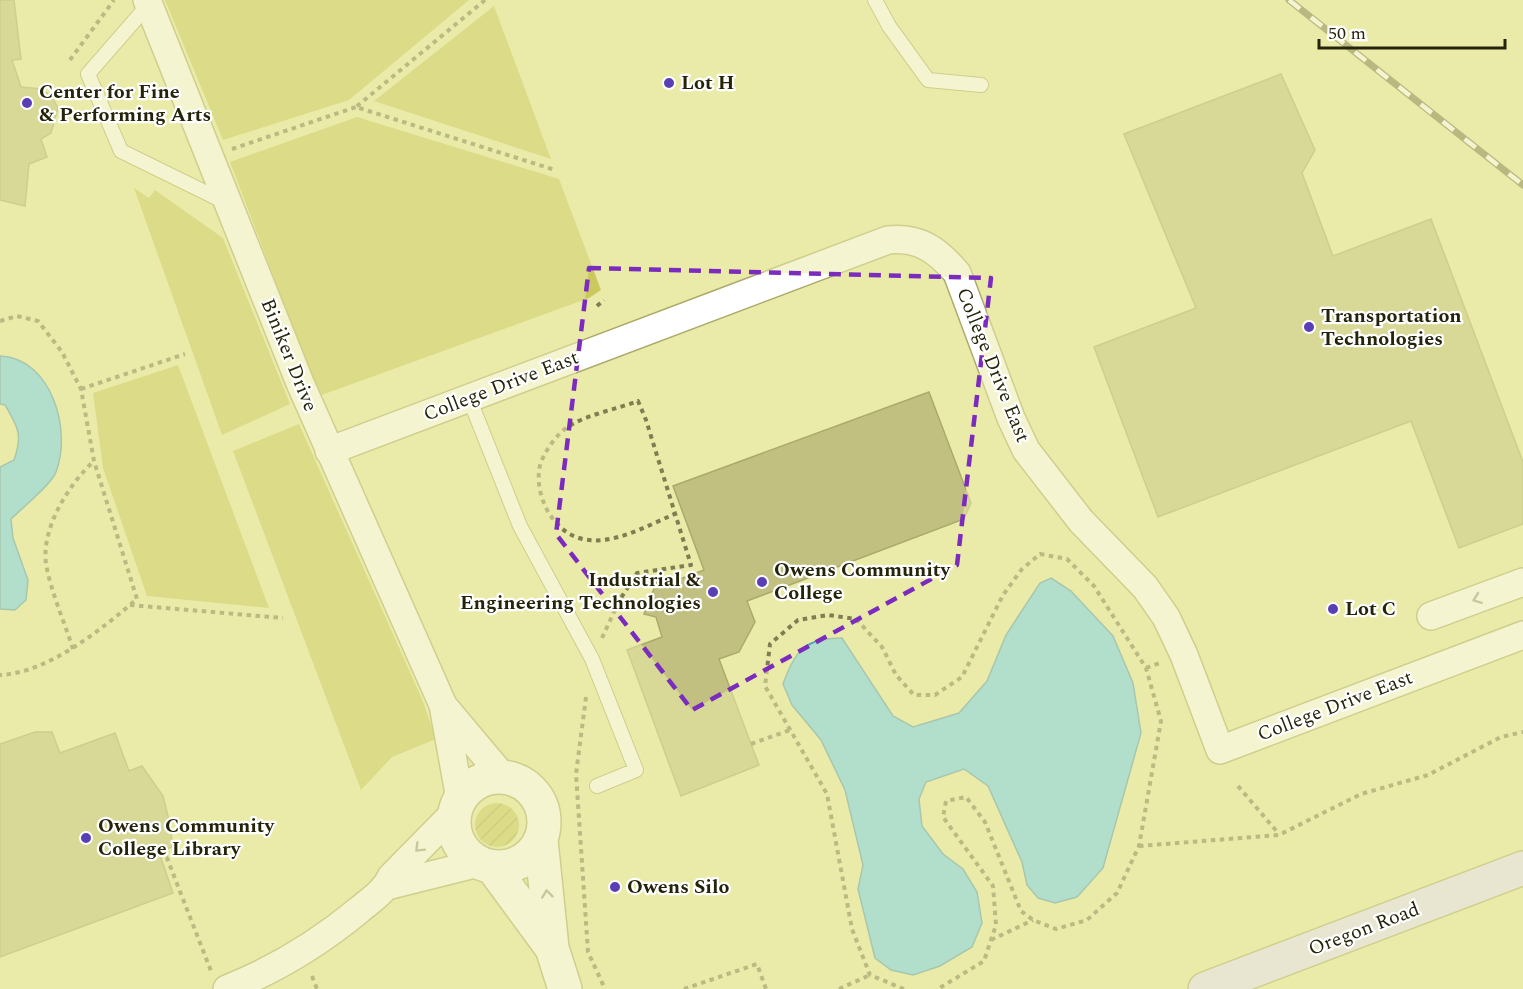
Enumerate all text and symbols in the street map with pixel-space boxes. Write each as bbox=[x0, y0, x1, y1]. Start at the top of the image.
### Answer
scale bar bbox=[1319, 12, 1505, 50]
text: 50 m bbox=[1328, 20, 1366, 47]
place label: Lot H bbox=[681, 68, 734, 98]
marker: Lot H bbox=[662, 76, 676, 90]
place label: Center for Fine & Performing Arts bbox=[39, 77, 211, 130]
marker: Center for Fine & Performing Arts bbox=[20, 96, 34, 110]
street label: College Drive East bbox=[948, 283, 1038, 447]
street label: Biniker Drive bbox=[253, 294, 325, 416]
place label: Transportation Technologies bbox=[1321, 301, 1462, 354]
marker: Transportation Technologies bbox=[1302, 320, 1316, 334]
street label: College Drive East bbox=[419, 343, 583, 429]
place label: Owens Community College bbox=[774, 555, 952, 608]
place label: Industrial & Engineering Technologies bbox=[460, 565, 702, 618]
marker: Owens Community College bbox=[755, 575, 769, 589]
marker: Industrial & Engineering Technologies bbox=[706, 585, 720, 599]
one-way arrow bbox=[1472, 592, 1483, 604]
place label: Lot C bbox=[1345, 594, 1396, 624]
marker: Lot C bbox=[1326, 602, 1340, 616]
street label: College Drive East bbox=[1253, 663, 1417, 749]
place label: Owens Community College Library bbox=[98, 811, 276, 864]
marker: Owens Community College Library bbox=[79, 831, 93, 845]
one-way arrow bbox=[415, 841, 426, 852]
place label: Owens Silo bbox=[627, 872, 729, 902]
marker: Owens Silo bbox=[608, 880, 622, 894]
one-way arrow bbox=[541, 889, 554, 898]
street label: Oregon Road bbox=[1304, 894, 1424, 964]

